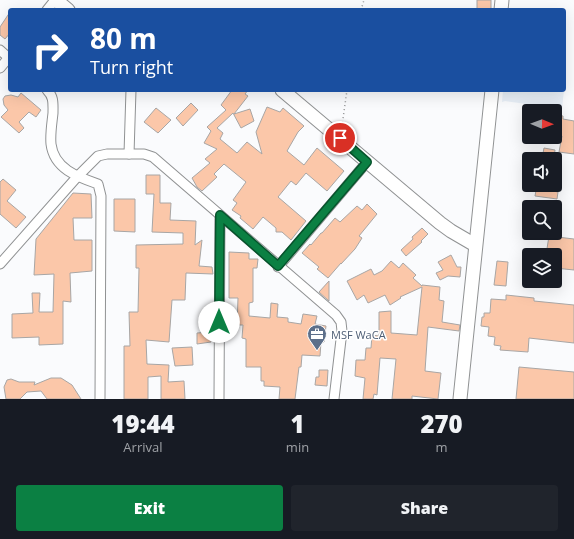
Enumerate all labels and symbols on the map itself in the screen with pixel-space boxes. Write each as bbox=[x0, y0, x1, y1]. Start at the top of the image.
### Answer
north arrow bbox=[522, 104, 562, 144]
pin bbox=[323, 121, 357, 155]
position arrow bbox=[198, 301, 240, 343]
office icon: MSF WaCA bbox=[306, 323, 328, 351]
place label: MSF WaCA bbox=[331, 327, 386, 342]

